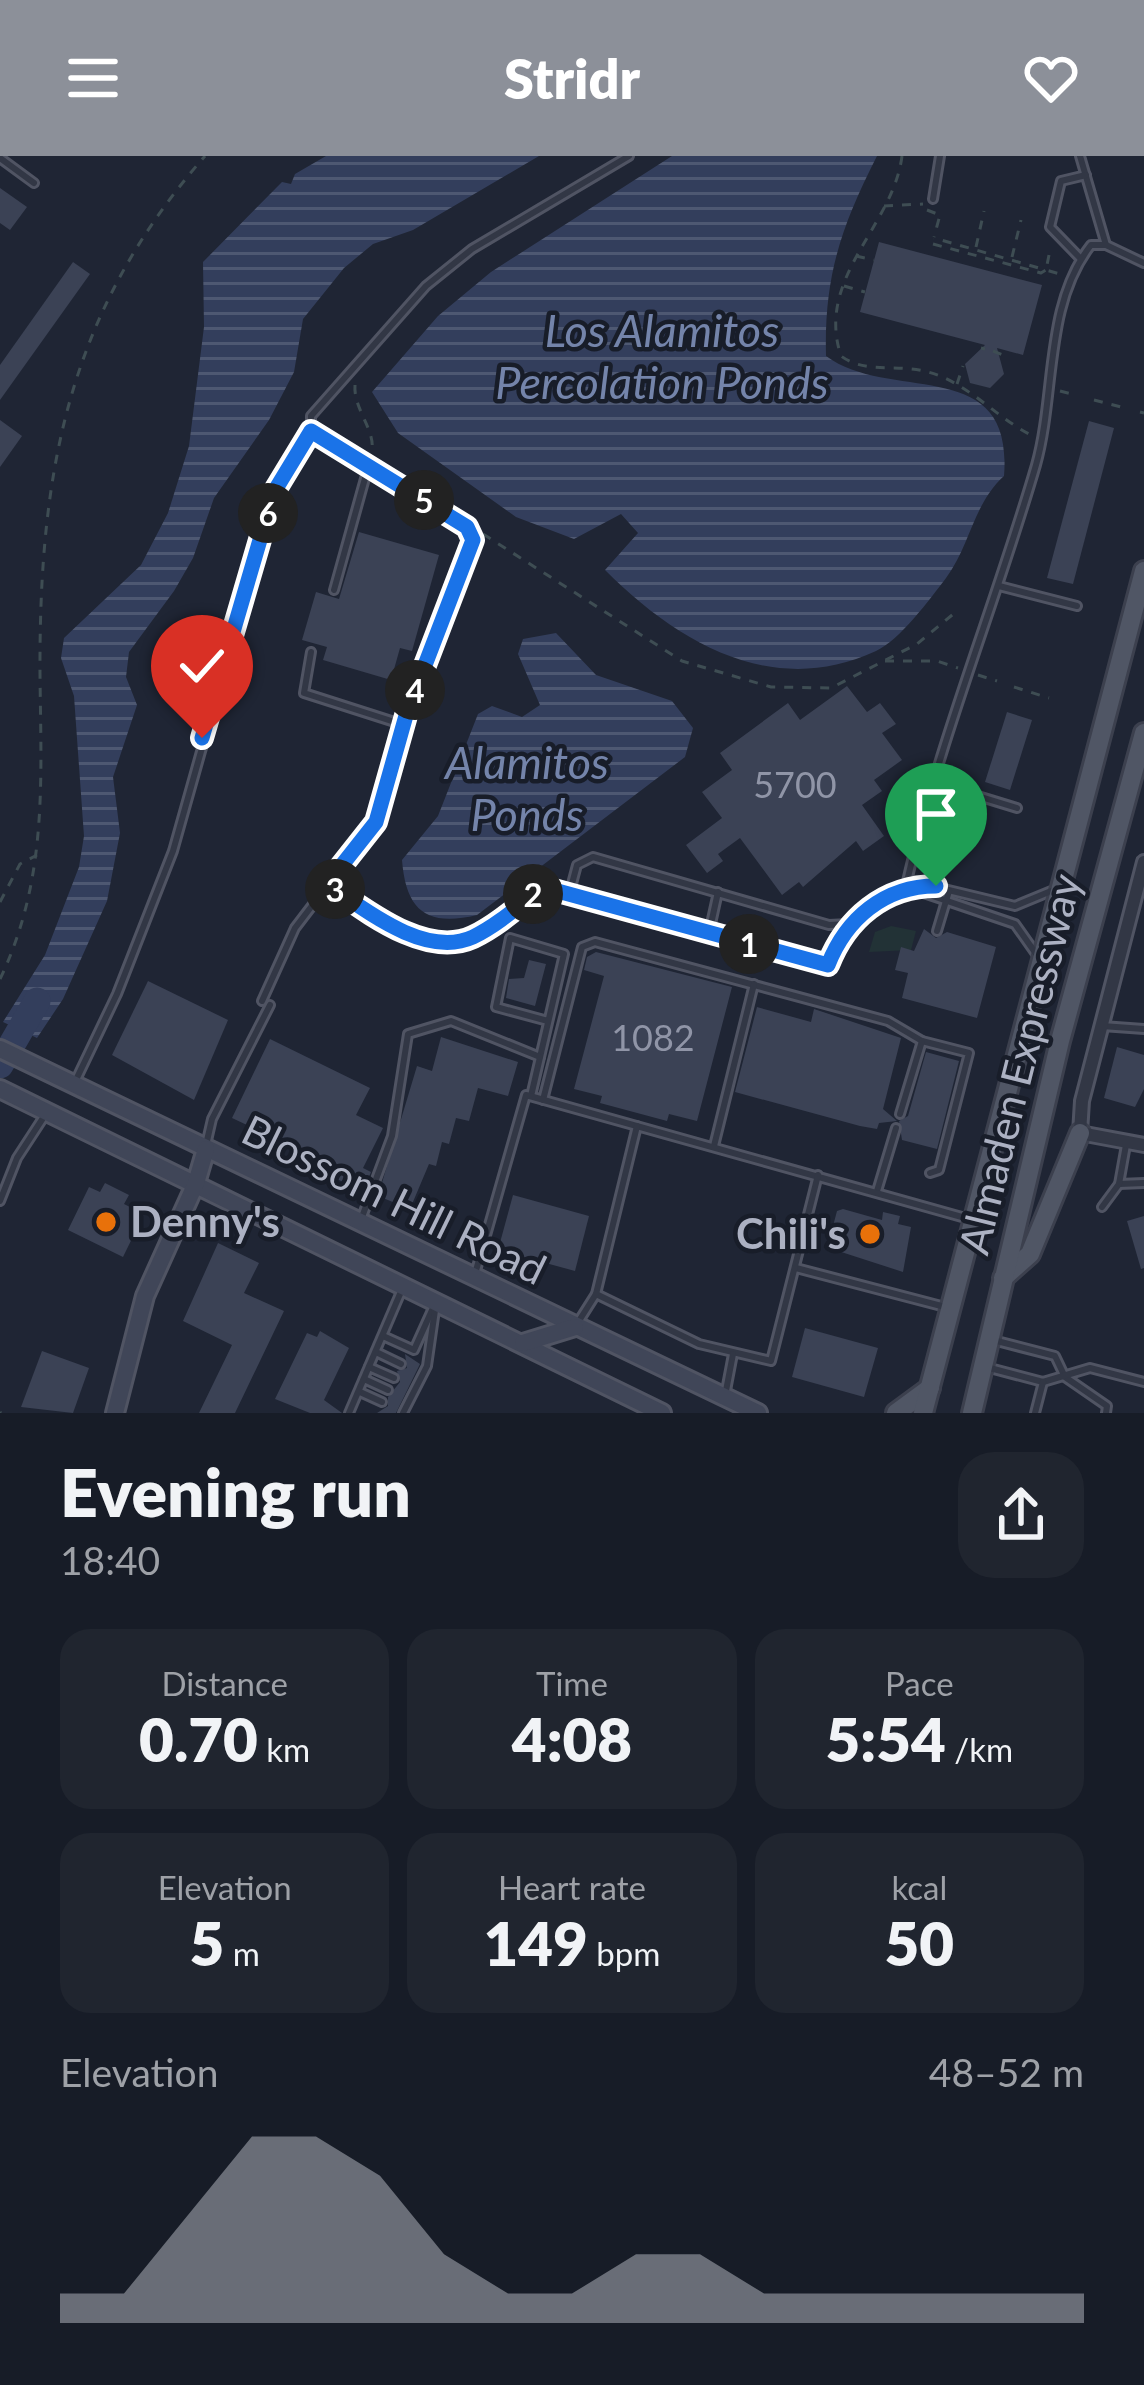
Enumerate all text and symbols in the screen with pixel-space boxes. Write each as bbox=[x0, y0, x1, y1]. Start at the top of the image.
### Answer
icon: menu bbox=[60, 45, 126, 111]
icon: heart bbox=[1018, 45, 1084, 111]
text: Stridr bbox=[504, 46, 640, 111]
water label: Los Alamitos Percolation Ponds bbox=[495, 303, 829, 409]
pin: 5 bbox=[394, 470, 454, 530]
text: 5 bbox=[414, 480, 434, 520]
pin: 6 bbox=[238, 483, 298, 543]
text: 6 bbox=[258, 493, 278, 533]
pin bbox=[151, 615, 253, 738]
icon: check bbox=[169, 633, 235, 699]
pin: 4 bbox=[385, 660, 445, 720]
text: 4 bbox=[405, 670, 425, 710]
water label: Alamitos Ponds bbox=[443, 735, 609, 841]
house number: 5700 bbox=[753, 762, 837, 806]
pin bbox=[885, 763, 987, 886]
icon: arrive bbox=[903, 781, 969, 847]
pin: 3 bbox=[305, 859, 365, 919]
pin: 2 bbox=[503, 864, 563, 924]
street label: Almaden Expressway bbox=[948, 868, 1091, 1259]
text: 3 bbox=[325, 869, 345, 909]
text: 2 bbox=[523, 874, 543, 914]
pin: 1 bbox=[719, 914, 779, 974]
text: 1 bbox=[739, 924, 759, 964]
house number: 1082 bbox=[611, 1015, 695, 1059]
street label: Blossom Hill Road bbox=[234, 1104, 554, 1294]
place label: Denny's bbox=[130, 1196, 280, 1246]
place label: Chili's bbox=[736, 1208, 846, 1258]
marker: Denny's bbox=[93, 1209, 119, 1235]
marker: Chili's bbox=[857, 1221, 883, 1247]
text: Evening run bbox=[60, 1452, 411, 1531]
button: share bbox=[958, 1452, 1084, 1578]
text: 18:40 bbox=[60, 1537, 160, 1583]
text: Distance bbox=[161, 1663, 288, 1703]
text: Time bbox=[536, 1663, 608, 1703]
text: Pace bbox=[885, 1663, 954, 1703]
text: 0.70 bbox=[139, 1703, 258, 1775]
text: 4:08 bbox=[512, 1703, 632, 1775]
text: 5:54 bbox=[826, 1703, 946, 1775]
text: km bbox=[258, 1729, 310, 1769]
text: /km bbox=[946, 1729, 1013, 1769]
text: Elevation bbox=[158, 1867, 292, 1907]
text: Heart rate bbox=[498, 1867, 646, 1907]
text: kcal bbox=[891, 1867, 947, 1907]
text: 5 bbox=[189, 1907, 224, 1979]
text: 149 bbox=[484, 1907, 588, 1979]
text: 50 bbox=[885, 1907, 954, 1979]
text: m bbox=[224, 1933, 260, 1973]
text: bpm bbox=[588, 1933, 660, 1973]
text: Elevation bbox=[60, 2049, 218, 2095]
text: 48–52 m bbox=[929, 2049, 1084, 2095]

